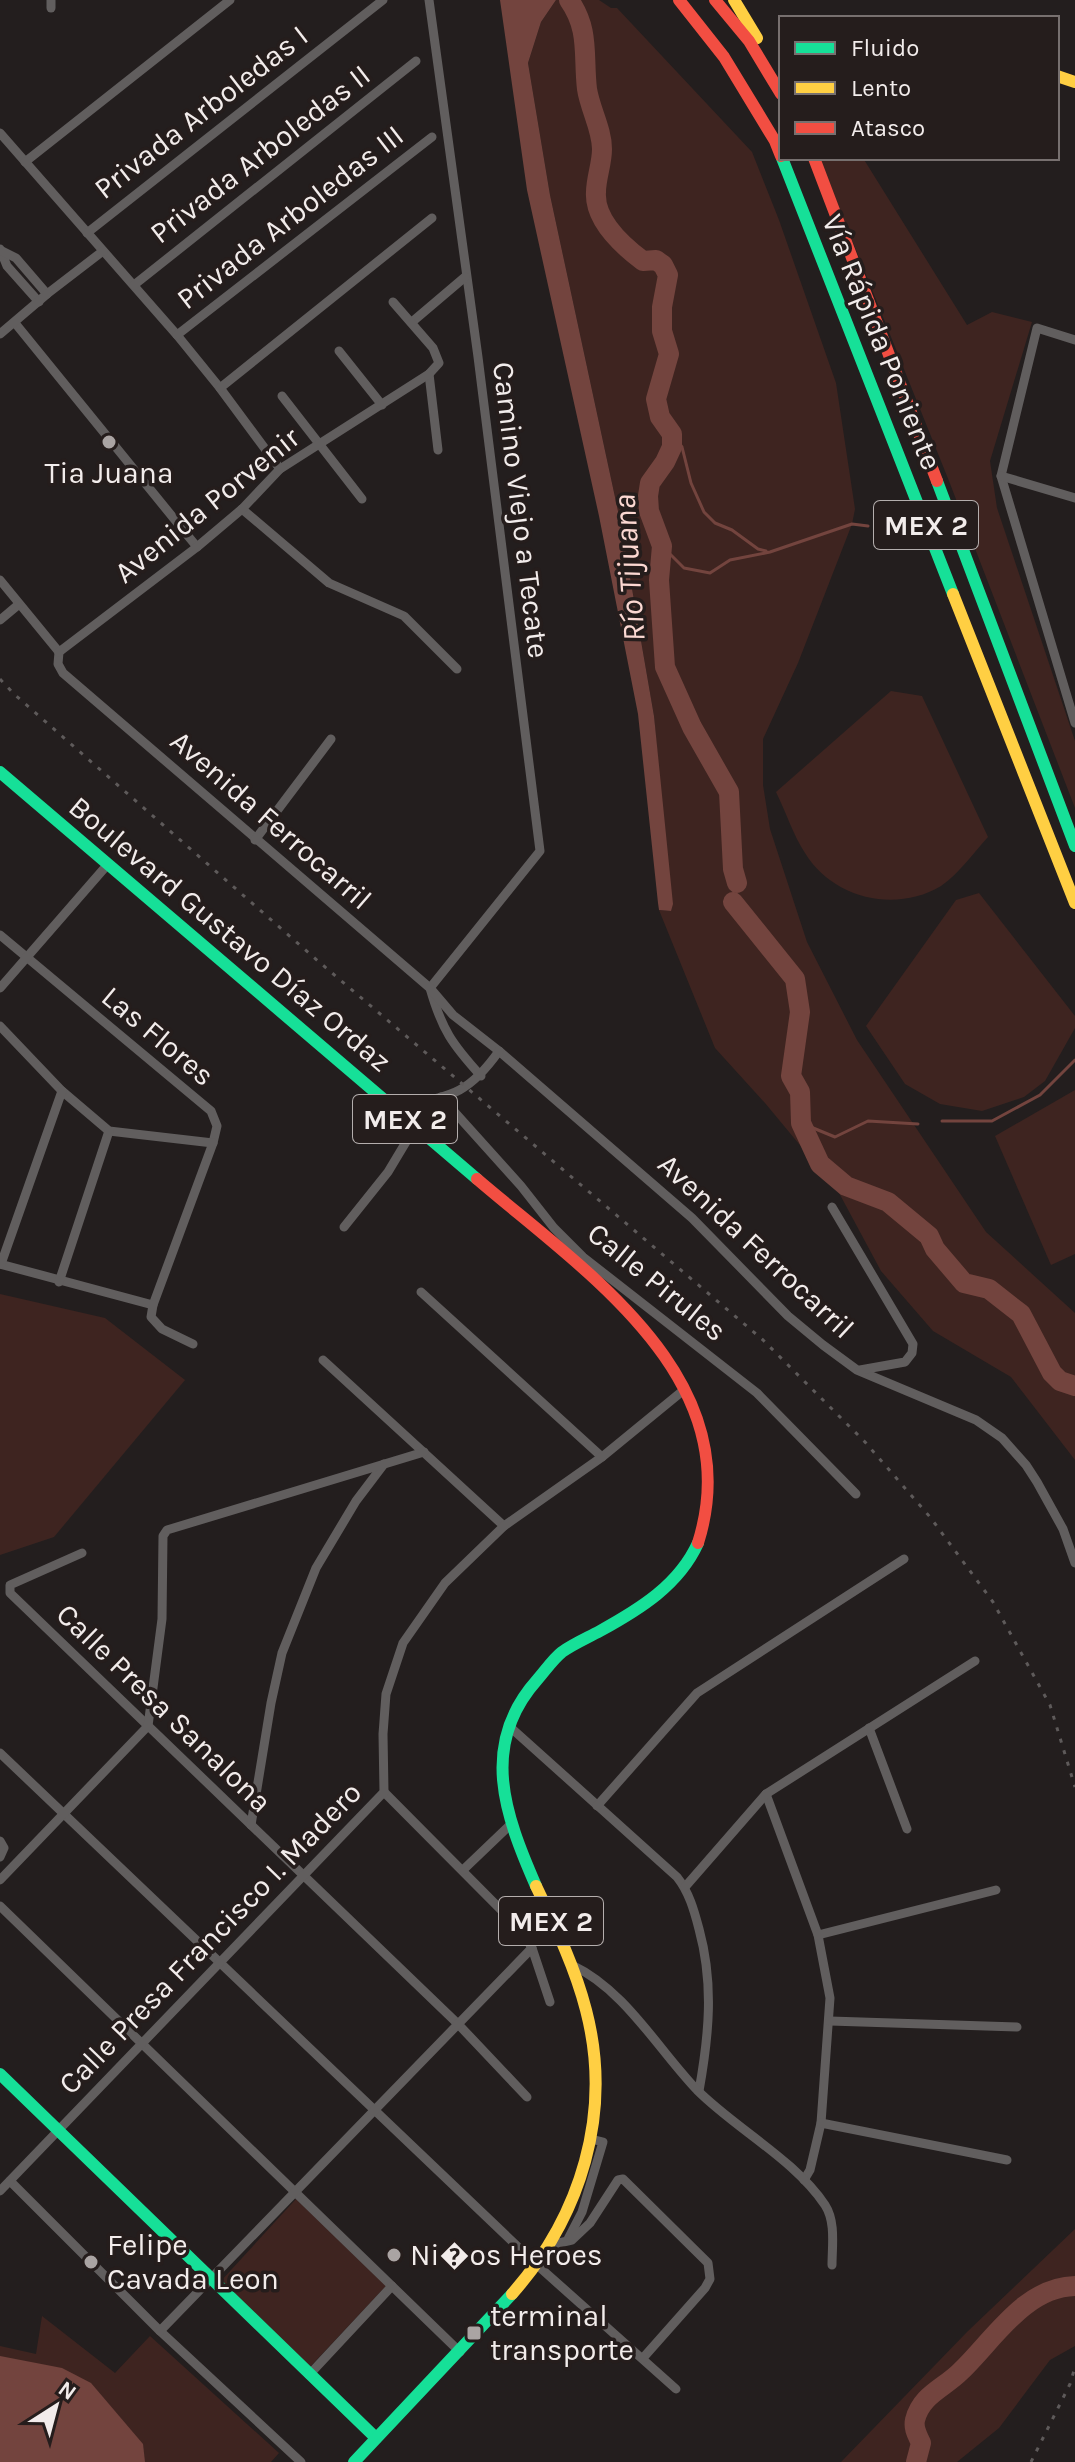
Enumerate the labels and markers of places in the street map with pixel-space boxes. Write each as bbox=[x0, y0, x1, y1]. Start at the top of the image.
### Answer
marker: Tia Juana bbox=[100, 433, 118, 451]
place label: Tia Juana bbox=[44, 455, 174, 491]
place label: Felipe Cavada Leon bbox=[107, 2227, 279, 2297]
place label: Ni�os Heroes bbox=[410, 2237, 603, 2273]
marker: Ni�os Heroes bbox=[385, 2246, 403, 2264]
marker: Felipe Cavada Leon bbox=[82, 2253, 100, 2271]
place label: terminal transporte bbox=[490, 2298, 634, 2368]
marker: terminal transporte bbox=[465, 2324, 483, 2342]

